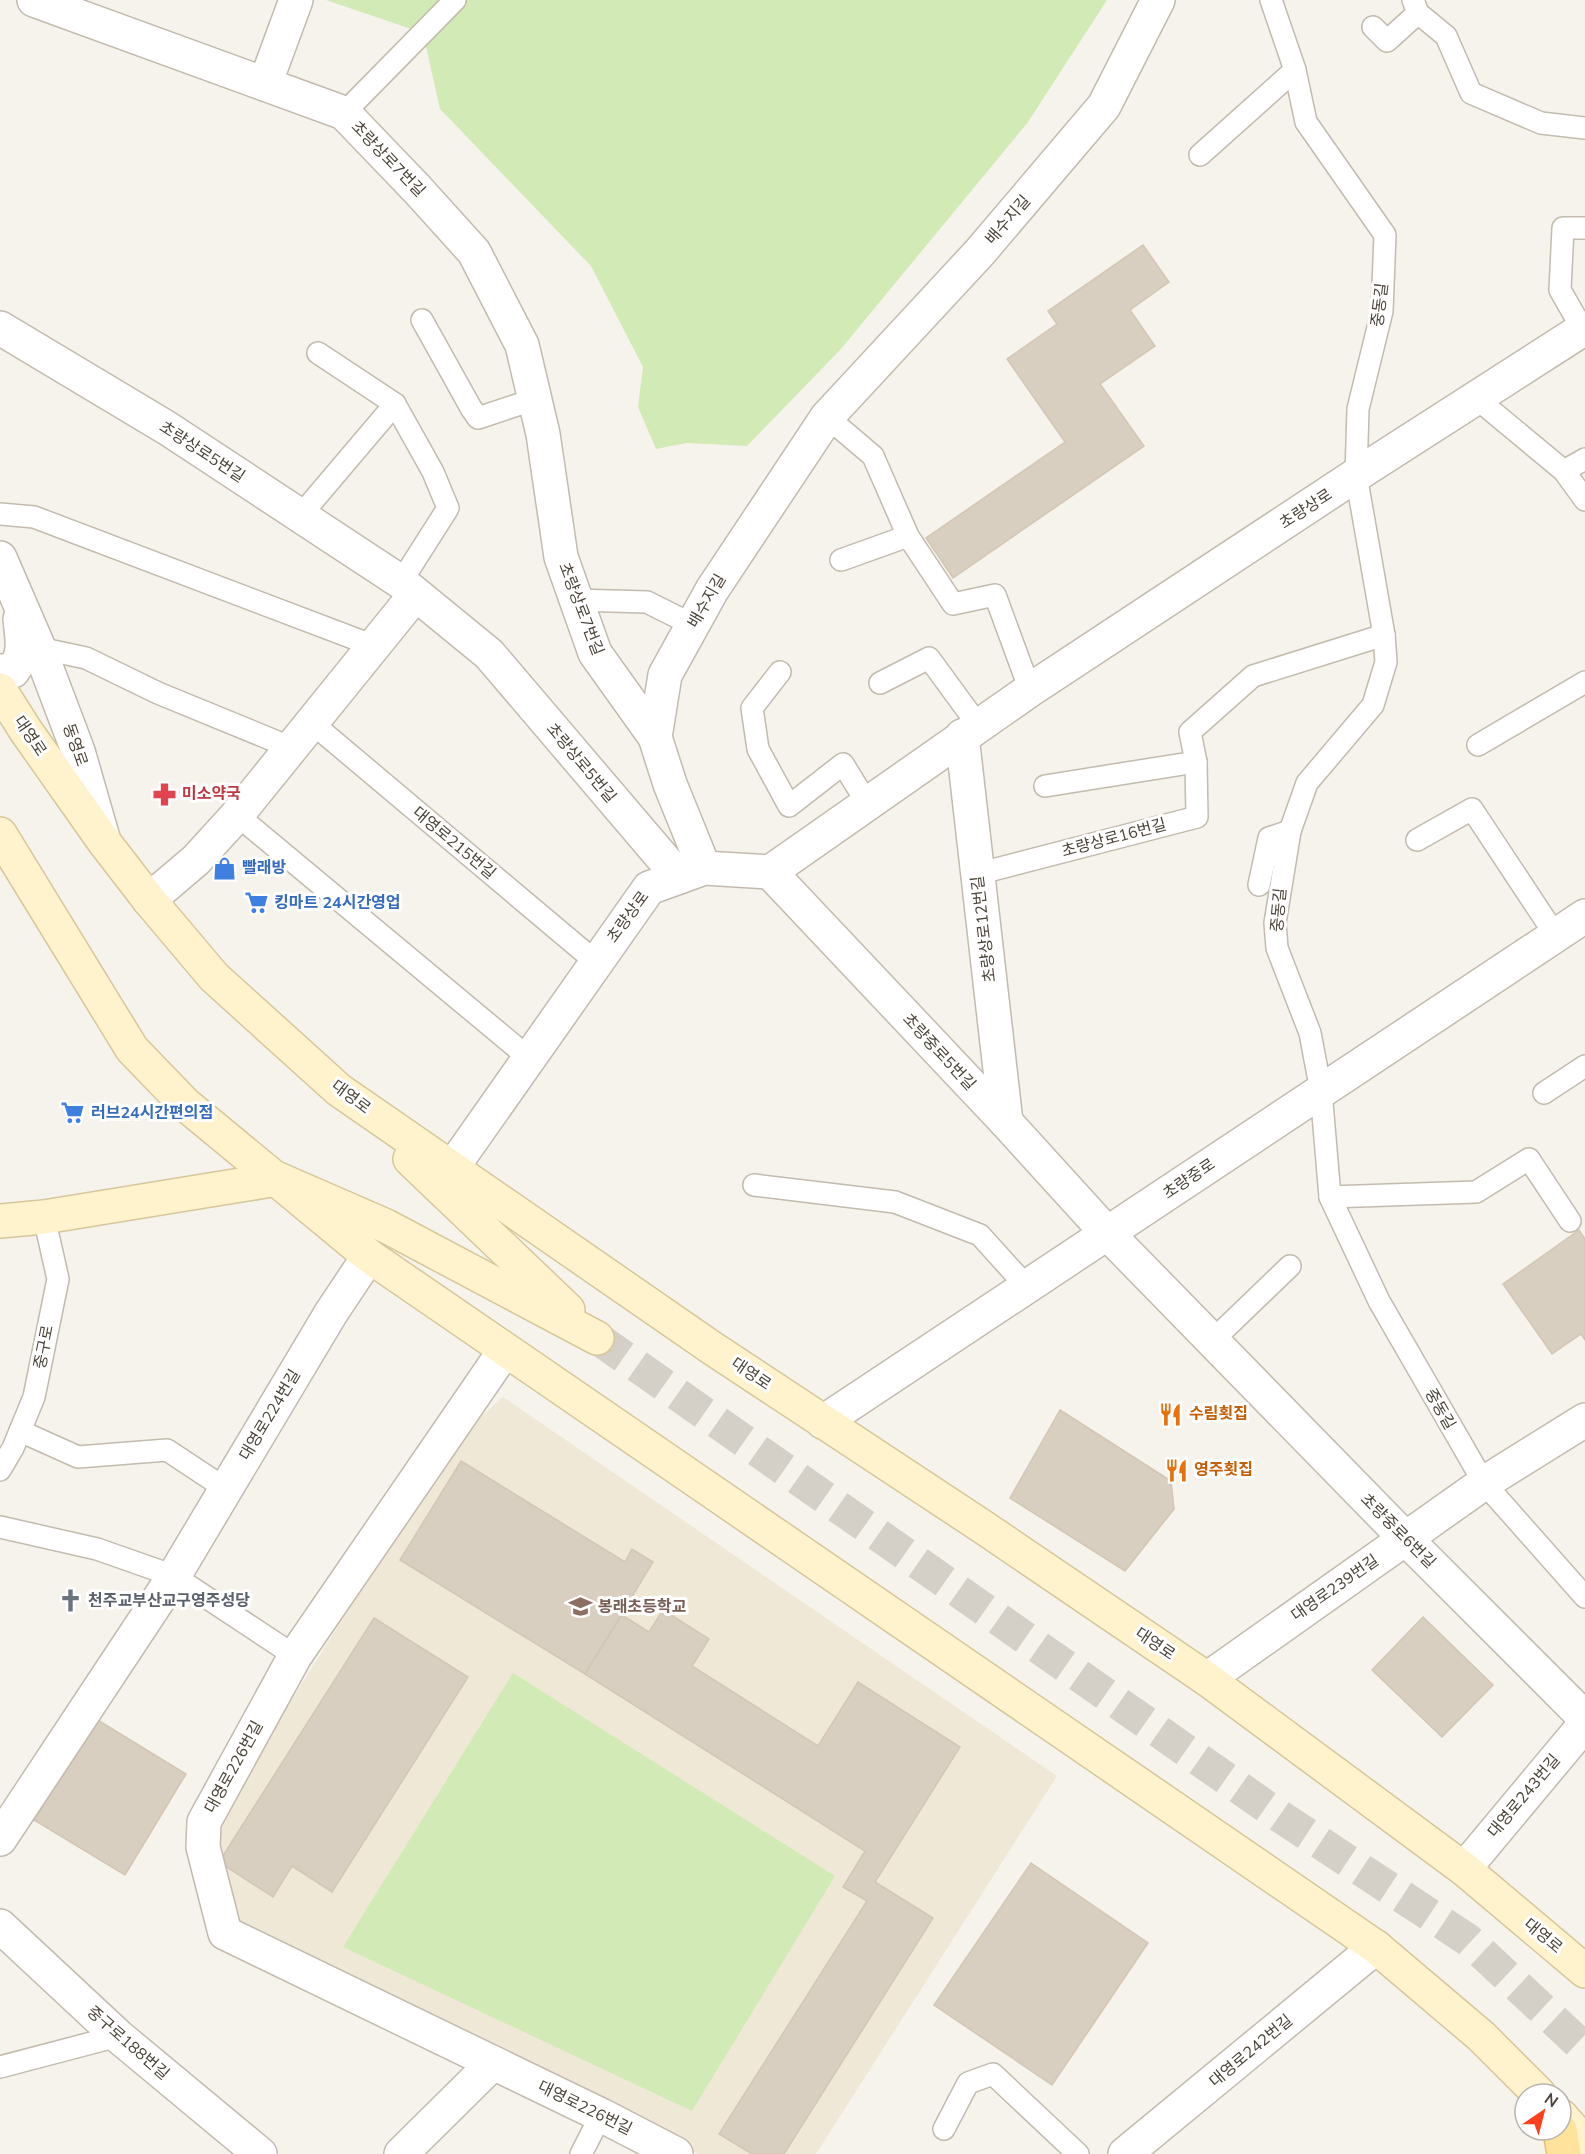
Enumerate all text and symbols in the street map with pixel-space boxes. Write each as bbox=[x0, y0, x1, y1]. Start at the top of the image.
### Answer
street label: 초량상로7번길 bbox=[346, 116, 430, 202]
street label: 배수지길 bbox=[980, 191, 1036, 249]
street label: 중동길 bbox=[1366, 282, 1394, 328]
street label: 초량상로5번길 bbox=[155, 416, 249, 488]
street label: 초량상로 bbox=[1275, 484, 1337, 534]
street label: 초량상로7번길 bbox=[553, 559, 609, 659]
street label: 배수지길 bbox=[683, 570, 731, 632]
street label: 대영로 bbox=[9, 712, 52, 761]
street label: 초량상로5번길 bbox=[541, 718, 621, 808]
street label: 동영로 bbox=[57, 721, 93, 770]
pharmacy icon: 미소약국 bbox=[151, 781, 177, 807]
place label: 미소약국 bbox=[182, 783, 241, 805]
street label: 대영로215번길 bbox=[408, 802, 500, 884]
street label: 초량상로16번길 bbox=[1059, 813, 1169, 863]
shop icon: 빨래방 bbox=[211, 855, 237, 881]
place label: 빨래방 bbox=[242, 857, 286, 879]
street label: 초량상로12번길 bbox=[967, 874, 1001, 984]
street label: 초량상로 bbox=[602, 886, 654, 947]
street label: 중동길 bbox=[1266, 887, 1292, 933]
supermarket icon: 킹마트 24시간영업 bbox=[243, 890, 269, 916]
place label: 킹마트 24시간영업 bbox=[274, 892, 401, 914]
street label: 초량중로5번길 bbox=[898, 1009, 980, 1095]
street label: 대영로 bbox=[327, 1075, 375, 1119]
supermarket icon: 러브24시간편의점 bbox=[60, 1100, 86, 1126]
place label: 러브24시간편의점 bbox=[91, 1102, 213, 1124]
street label: 초량중로 bbox=[1158, 1153, 1220, 1205]
street label: 중구로 bbox=[29, 1323, 59, 1371]
street label: 대영로 bbox=[727, 1353, 776, 1396]
street label: 대영로224번길 bbox=[234, 1365, 306, 1465]
street label: 중동길 bbox=[1419, 1384, 1461, 1434]
restaurant icon: 수림횟집 bbox=[1158, 1401, 1184, 1427]
place label: 수림횟집 bbox=[1189, 1403, 1248, 1425]
restaurant icon: 영주횟집 bbox=[1163, 1457, 1189, 1483]
place label: 영주횟집 bbox=[1194, 1459, 1253, 1481]
street label: 초량중로6번길 bbox=[1356, 1489, 1440, 1573]
street label: 대영로239번길 bbox=[1287, 1550, 1383, 1626]
church icon: 천주교부산교구영주성당 bbox=[57, 1588, 83, 1614]
place label: 천주교부산교구영주성당 bbox=[88, 1590, 250, 1612]
school or university icon: 봉래초등학교 bbox=[567, 1594, 593, 1620]
place label: 봉래초등학교 bbox=[598, 1596, 687, 1618]
street label: 대영로 bbox=[1131, 1623, 1180, 1666]
street label: 대영로226번길 bbox=[200, 1717, 268, 1817]
street label: 대영로243번길 bbox=[1483, 1750, 1565, 1842]
street label: 대영로 bbox=[1519, 1913, 1567, 1959]
street label: 중구로188번길 bbox=[82, 2001, 174, 2085]
street label: 대영로242번길 bbox=[1205, 2010, 1297, 2092]
street label: 대영로226번길 bbox=[534, 2076, 636, 2140]
north arrow bbox=[1513, 2082, 1573, 2142]
text: N bbox=[1540, 2088, 1562, 2113]

